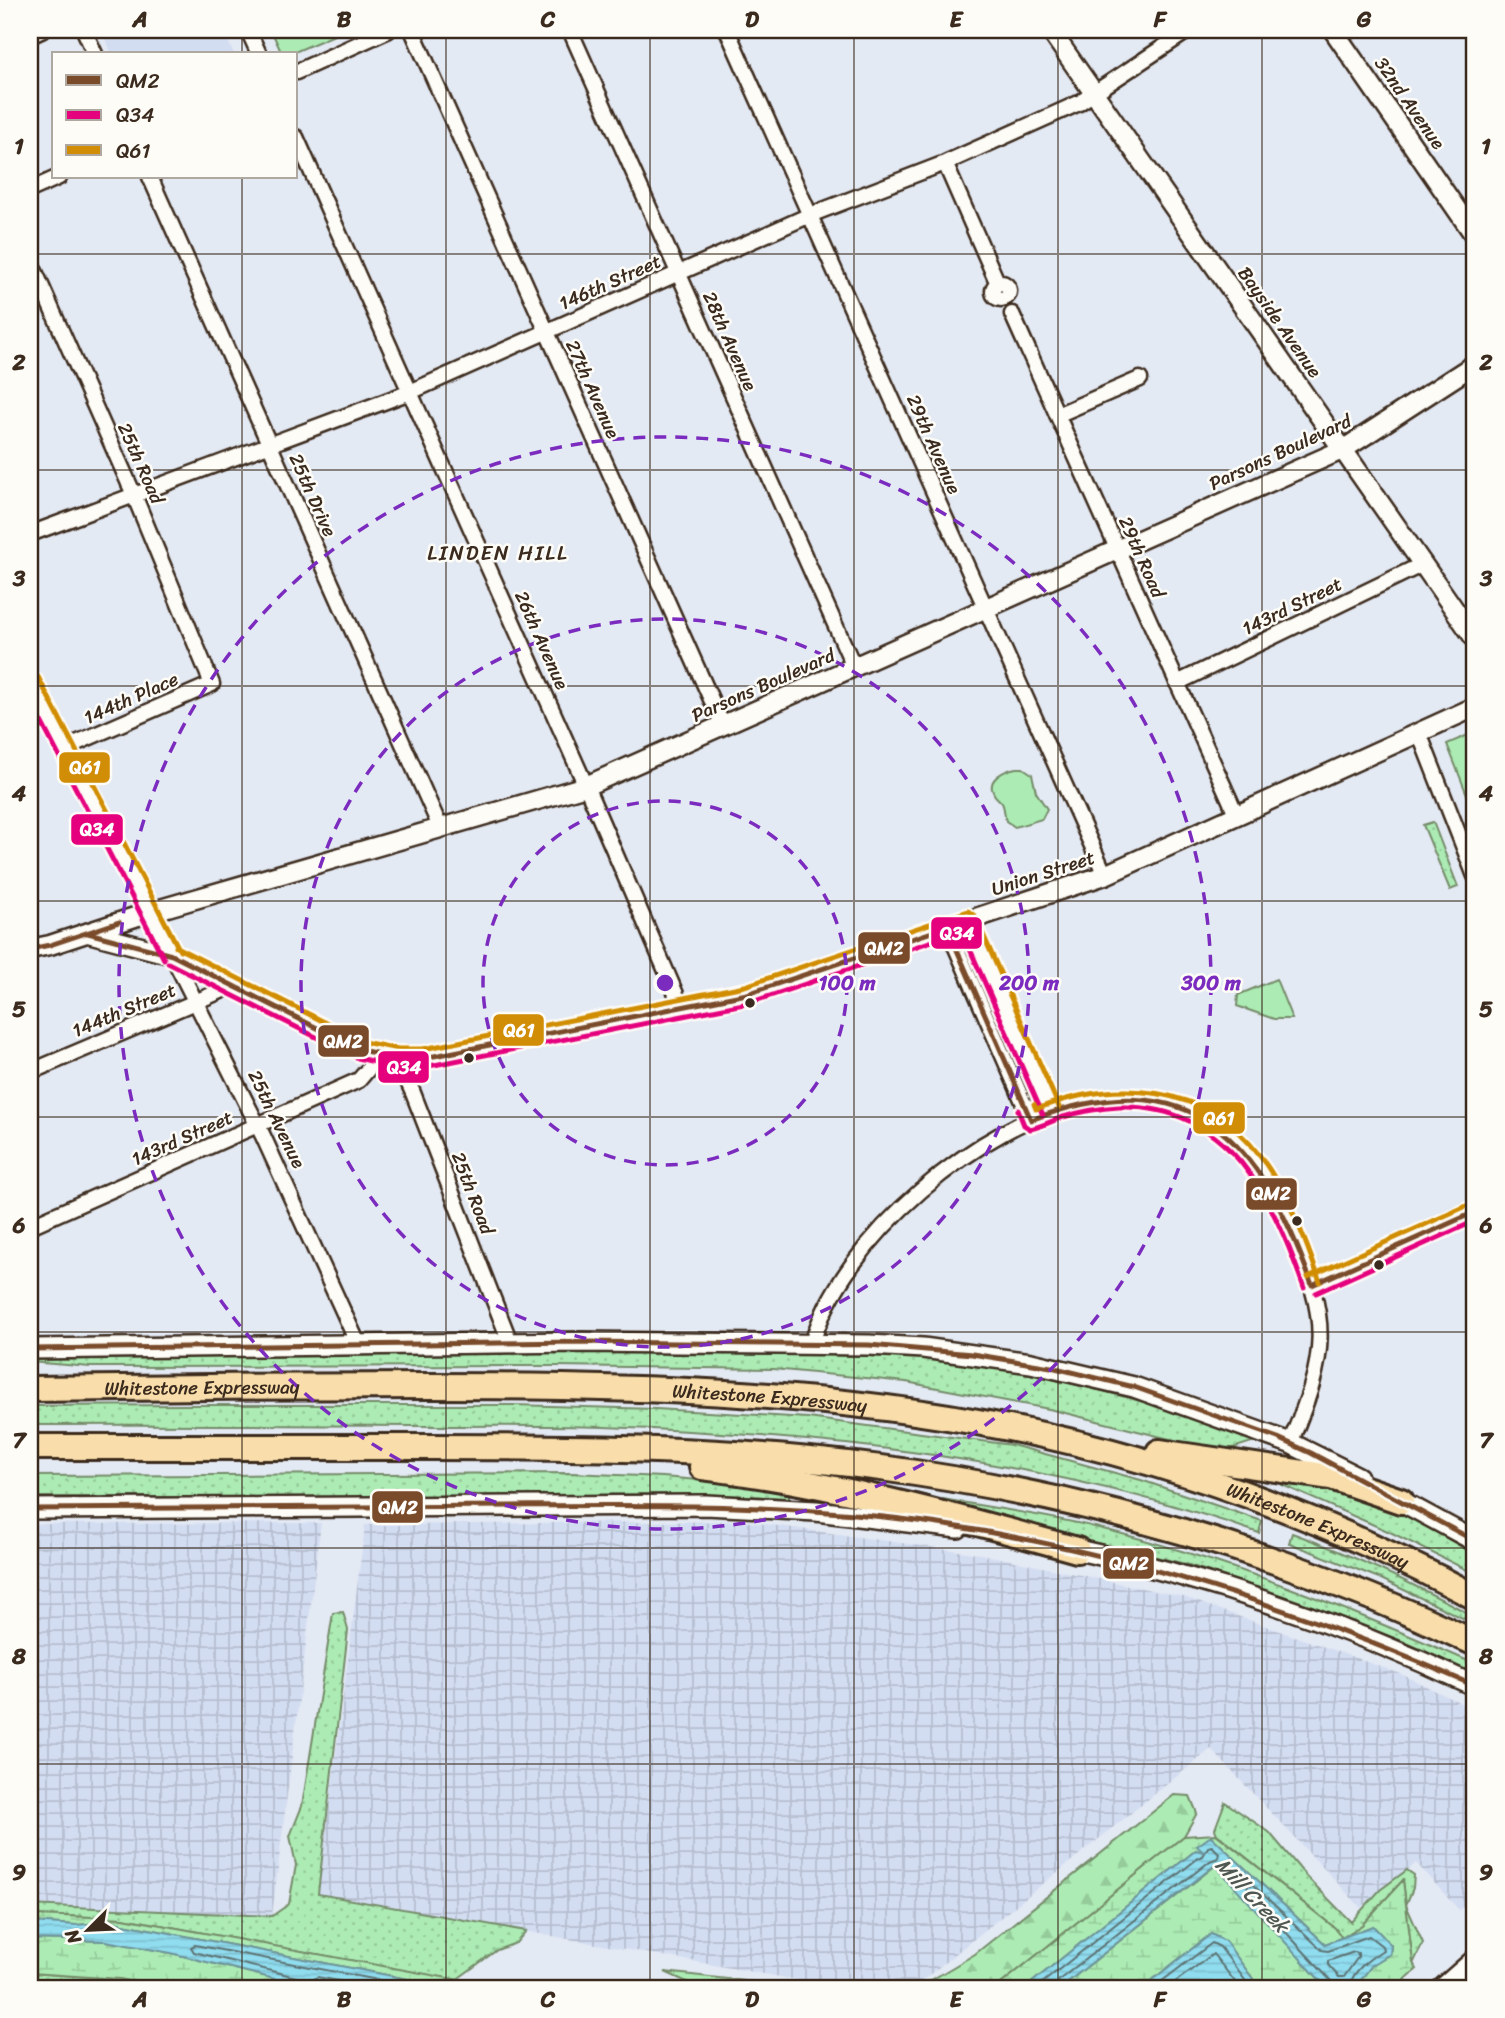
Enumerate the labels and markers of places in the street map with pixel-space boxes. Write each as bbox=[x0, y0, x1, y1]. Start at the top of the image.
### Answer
centre of rings bbox=[653, 971, 677, 995]
unlabelled marker bbox=[743, 996, 757, 1010]
unlabelled marker bbox=[462, 1051, 476, 1065]
unlabelled marker bbox=[1290, 1214, 1304, 1228]
unlabelled marker bbox=[1372, 1258, 1386, 1272]

